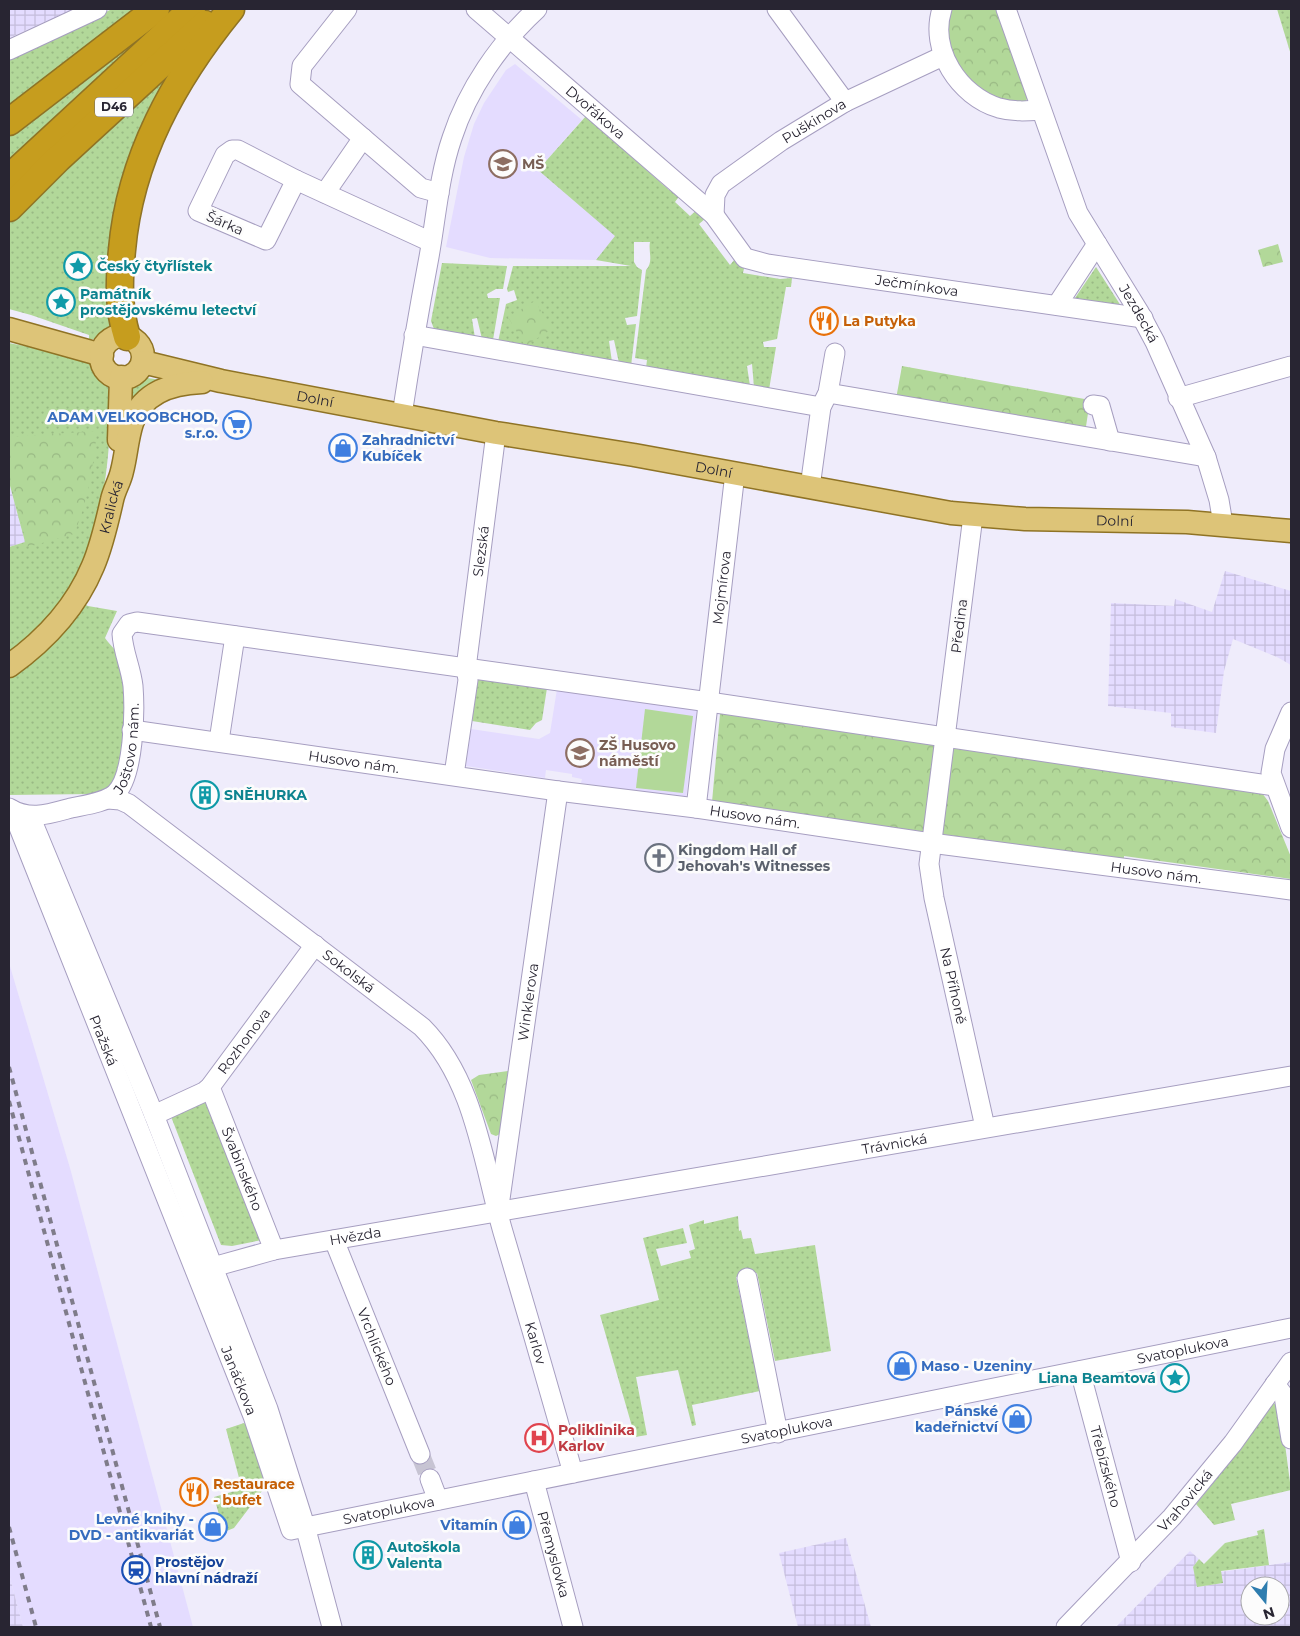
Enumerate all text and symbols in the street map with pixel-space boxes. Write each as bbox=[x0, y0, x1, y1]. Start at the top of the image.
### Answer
street label: Dvořákova bbox=[562, 82, 629, 143]
street label: Puškinova bbox=[779, 94, 849, 147]
road number: D46 bbox=[95, 98, 133, 116]
school or university icon: MŠ bbox=[488, 149, 518, 179]
place label: MŠ bbox=[522, 155, 544, 173]
street label: Šárka bbox=[204, 207, 246, 239]
place icon: Český čtyřlístek bbox=[63, 251, 93, 281]
place label: Český čtyřlístek bbox=[97, 257, 213, 275]
street label: Ječmínkova bbox=[873, 271, 960, 300]
street label: Jezdecká bbox=[1115, 280, 1163, 346]
place label: Památník prostějovskému letectví bbox=[80, 285, 258, 319]
place icon: Památník prostějovskému letectví bbox=[46, 287, 76, 317]
restaurant icon: La Putyka bbox=[809, 306, 839, 336]
place label: La Putyka bbox=[843, 312, 916, 330]
street label: Dolní bbox=[295, 386, 336, 411]
place label: ADAM VELKOOBCHOD, s.r.o. bbox=[46, 408, 218, 442]
supermarket icon: ADAM VELKOOBCHOD, s.r.o. bbox=[222, 410, 252, 440]
place label: Zahradnictví Kubíček bbox=[362, 431, 456, 465]
shop icon: Zahradnictví Kubíček bbox=[328, 433, 358, 463]
street label: Dolní bbox=[694, 457, 735, 482]
street label: Kralická bbox=[95, 477, 127, 536]
street label: Dolní bbox=[1096, 511, 1135, 530]
street label: Slezská bbox=[469, 525, 493, 578]
street label: Mojmírova bbox=[708, 550, 735, 625]
street label: Předina bbox=[947, 598, 971, 654]
street label: Joštovo nám. bbox=[109, 703, 143, 799]
place label: ZŠ Husovo náměstí bbox=[599, 736, 676, 770]
school or university icon: ZŠ Husovo náměstí bbox=[565, 738, 595, 768]
street label: Husovo nám. bbox=[307, 746, 400, 777]
building icon: SNĚHURKA bbox=[190, 780, 220, 810]
place label: SNĚHURKA bbox=[224, 786, 307, 804]
street label: Husovo nám. bbox=[708, 801, 802, 832]
place label: Kingdom Hall of Jehovah's Witnesses bbox=[677, 841, 831, 875]
church icon: Kingdom Hall of Jehovah's Witnesses bbox=[644, 843, 674, 873]
street label: Husovo nám. bbox=[1110, 858, 1203, 887]
street label: Sokolská bbox=[319, 945, 379, 997]
street label: Na Příhoně bbox=[936, 945, 971, 1026]
street label: Winklerova bbox=[514, 962, 542, 1042]
street label: Rozhonova bbox=[214, 1004, 274, 1078]
street label: Pražská bbox=[85, 1012, 122, 1069]
street label: Švabinského bbox=[218, 1124, 267, 1214]
street label: Trávnická bbox=[860, 1129, 929, 1158]
street label: Hvězda bbox=[328, 1223, 383, 1249]
street label: Vrchlického bbox=[353, 1305, 401, 1388]
street label: Karlov bbox=[521, 1320, 550, 1367]
street label: Svatoplukova bbox=[1135, 1332, 1230, 1368]
street label: Janáčkova bbox=[217, 1342, 261, 1418]
shop icon: Maso - Uzeniny bbox=[887, 1351, 917, 1381]
place label: Maso - Uzeniny bbox=[921, 1357, 1033, 1375]
place icon: Liana Beamtová bbox=[1160, 1363, 1190, 1393]
place label: Liana Beamtová bbox=[1038, 1369, 1156, 1387]
place label: Pánské kadeřnictví bbox=[915, 1402, 1000, 1436]
shop icon: Pánské kadeřnictví bbox=[1002, 1404, 1032, 1434]
street label: Svatoplukova bbox=[739, 1412, 834, 1448]
place label: Poliklinika Karlov bbox=[558, 1421, 635, 1455]
hospital icon: Poliklinika Karlov bbox=[524, 1423, 554, 1453]
street label: Třebízského bbox=[1086, 1424, 1125, 1510]
street label: Vrahovická bbox=[1154, 1465, 1217, 1535]
place label: Restaurace - bufet bbox=[213, 1475, 295, 1509]
restaurant icon: Restaurace - bufet bbox=[179, 1477, 209, 1507]
street label: Svatoplukova bbox=[341, 1492, 436, 1528]
street label: Přemyslovka bbox=[533, 1509, 574, 1600]
place label: Levné knihy - DVD - antikvariát bbox=[69, 1510, 194, 1544]
shop icon: Vitamín bbox=[502, 1510, 532, 1540]
shop icon: Levné knihy - DVD - antikvariát bbox=[198, 1512, 228, 1542]
place label: Vitamín bbox=[439, 1516, 498, 1534]
place label: Autoškola Valenta bbox=[386, 1538, 461, 1572]
building icon: Autoškola Valenta bbox=[353, 1540, 383, 1570]
place label: Prostějov hlavní nádraží bbox=[155, 1553, 259, 1587]
station icon: Prostějov hlavní nádraží bbox=[121, 1555, 151, 1585]
north arrow bbox=[1240, 1576, 1290, 1626]
text: N bbox=[1261, 1603, 1277, 1624]

